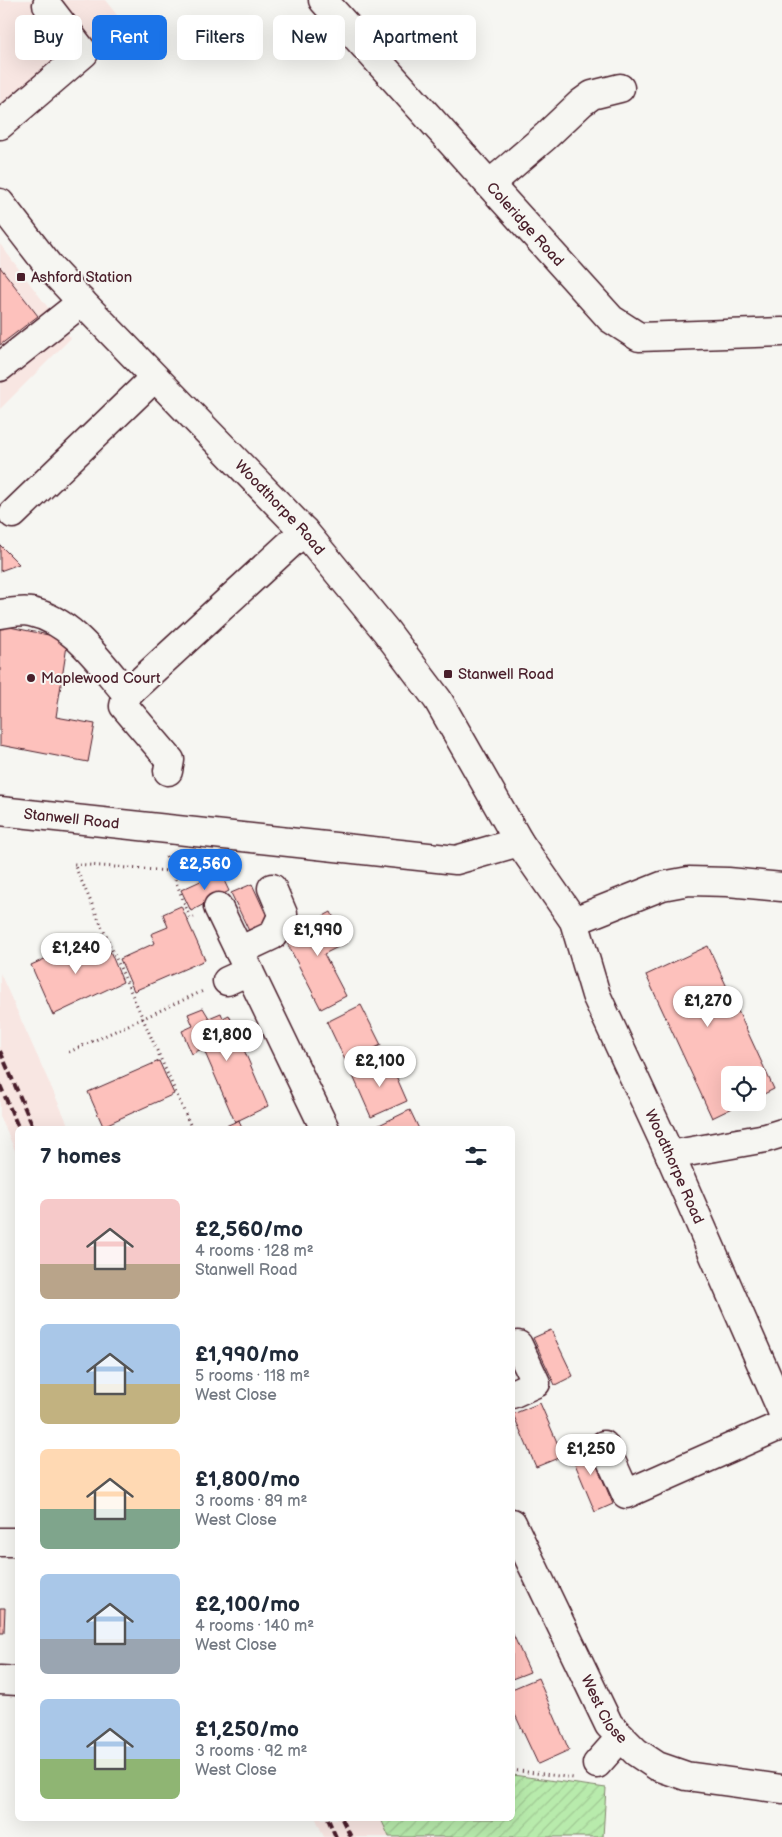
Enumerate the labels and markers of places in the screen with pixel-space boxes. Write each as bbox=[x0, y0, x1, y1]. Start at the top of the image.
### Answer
place label: Ashford Station bbox=[31, 268, 132, 287]
marker: Ashford Station bbox=[15, 271, 27, 283]
place label: Stanwell Road bbox=[458, 665, 554, 684]
marker: Stanwell Road bbox=[442, 668, 454, 680]
place label: Maplewood Court bbox=[41, 669, 161, 688]
marker: Maplewood Court bbox=[25, 672, 37, 684]
pin: £2,560 bbox=[164, 848, 246, 891]
pin: £1,990 bbox=[277, 914, 359, 957]
pin: £1,240 bbox=[35, 932, 117, 975]
pin: £1,270 bbox=[667, 986, 749, 1028]
pin: £1,800 bbox=[186, 1020, 268, 1062]
pin: £2,100 bbox=[339, 1046, 421, 1088]
pin: £1,250 bbox=[550, 1434, 632, 1476]

